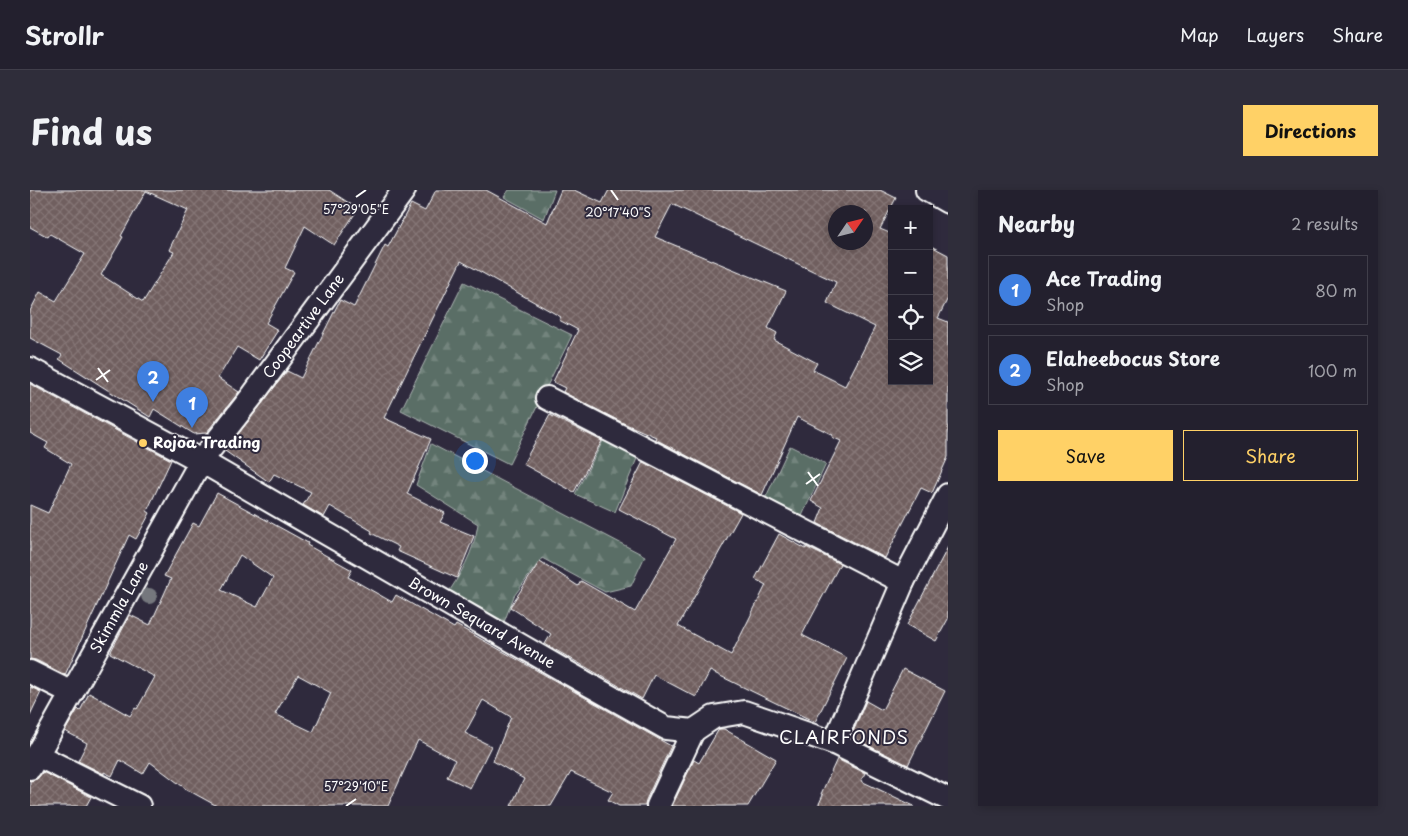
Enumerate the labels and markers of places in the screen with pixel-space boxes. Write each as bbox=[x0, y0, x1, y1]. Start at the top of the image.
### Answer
pin: 2 bbox=[137, 361, 169, 402]
pin: 1 bbox=[176, 387, 208, 428]
place label: Rojoa Trading bbox=[153, 430, 260, 453]
marker: Rojoa Trading bbox=[137, 437, 149, 449]

